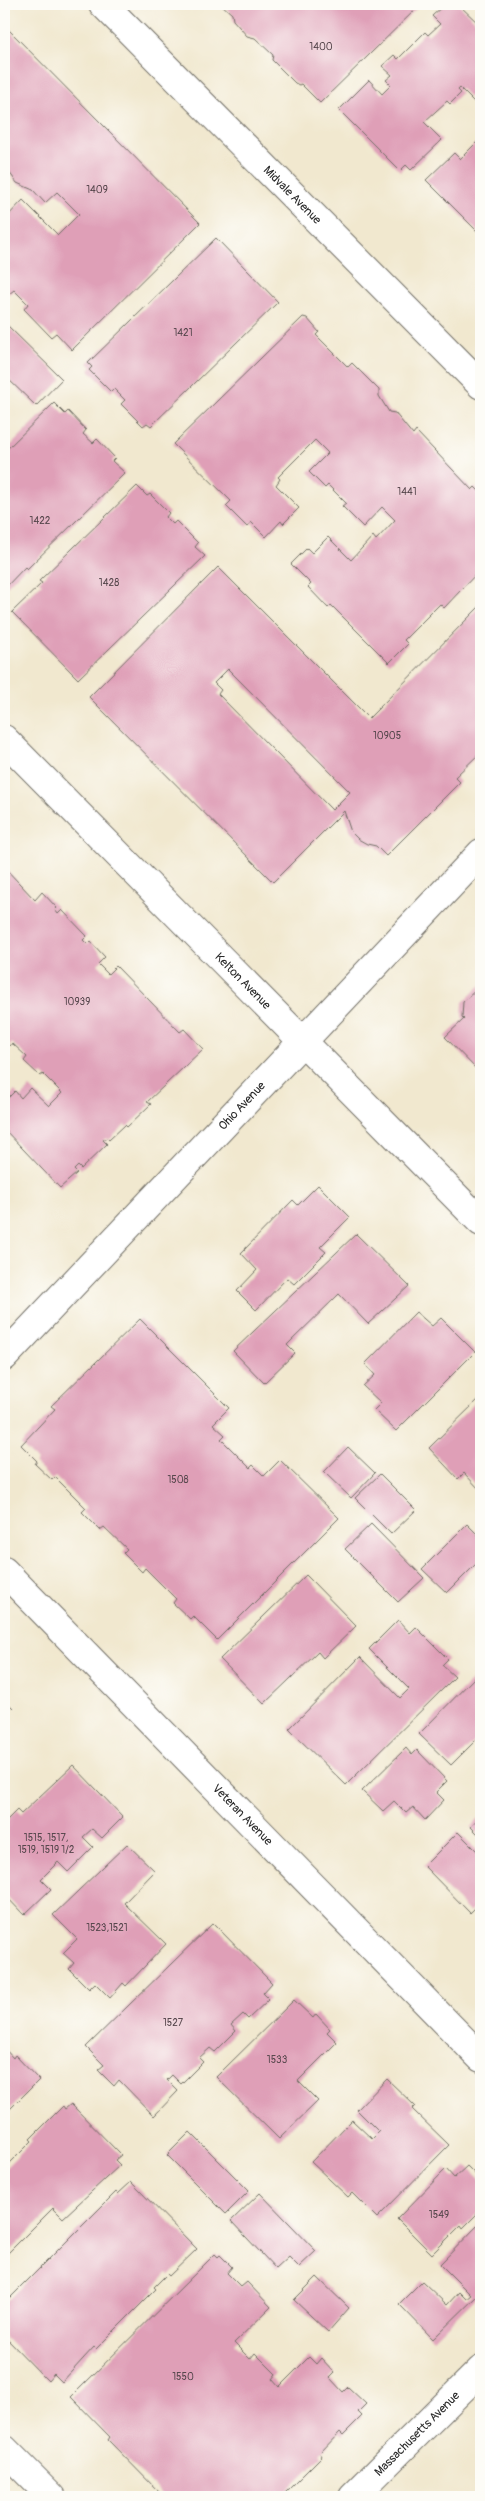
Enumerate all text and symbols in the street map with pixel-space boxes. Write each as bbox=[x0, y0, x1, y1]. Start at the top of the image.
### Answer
house number: 1400 bbox=[309, 41, 333, 53]
street label: Midvale Avenue bbox=[260, 163, 324, 228]
house number: 1409 bbox=[86, 184, 108, 196]
house number: 1421 bbox=[173, 327, 193, 339]
house number: 1441 bbox=[397, 486, 417, 498]
house number: 1422 bbox=[30, 515, 51, 527]
house number: 1428 bbox=[99, 577, 119, 589]
house number: 10905 bbox=[373, 730, 401, 742]
street label: Kelton Avenue bbox=[211, 950, 274, 1013]
house number: 10939 bbox=[64, 996, 90, 1008]
street label: Ohio Avenue bbox=[216, 1078, 269, 1134]
house number: 1508 bbox=[167, 1474, 189, 1486]
street label: Veteran Avenue bbox=[209, 1781, 276, 1849]
house number: 1515, 1517, 1519, 1519 1/2 bbox=[18, 1832, 75, 1856]
house number: 1523,1521 bbox=[86, 1922, 128, 1934]
house number: 1527 bbox=[163, 2017, 184, 2029]
house number: 1533 bbox=[267, 2054, 288, 2066]
house number: 1549 bbox=[429, 2209, 449, 2221]
house number: 1550 bbox=[172, 2371, 194, 2383]
street label: Massachusetts Avenue bbox=[371, 2388, 463, 2480]

